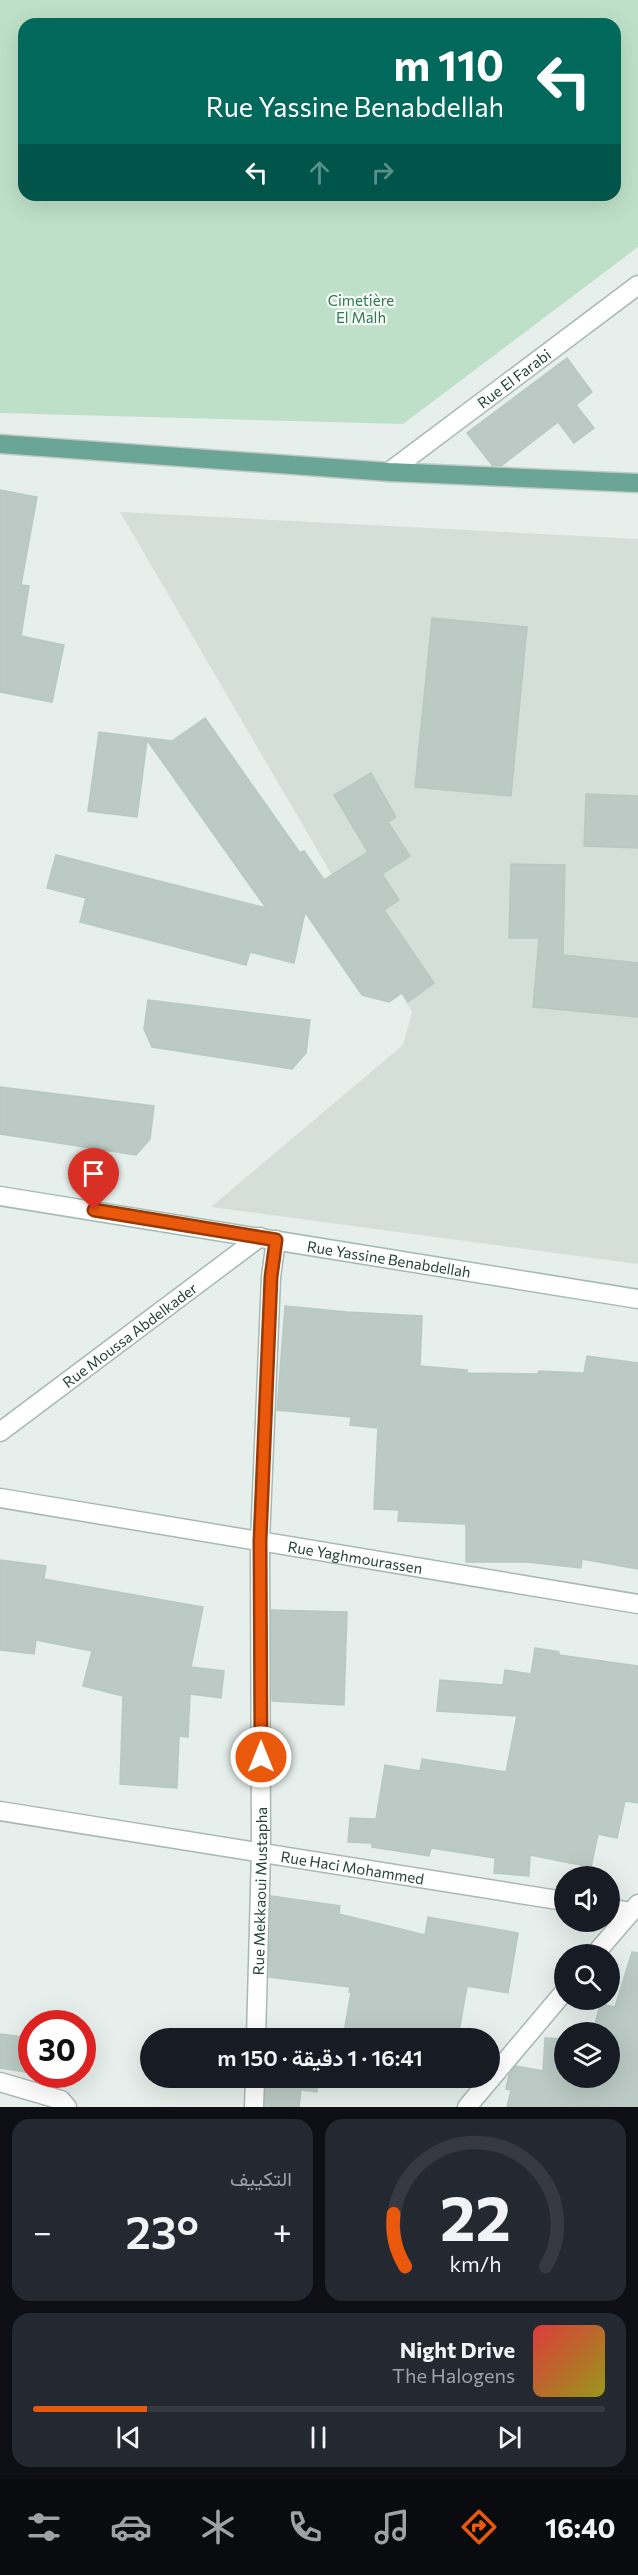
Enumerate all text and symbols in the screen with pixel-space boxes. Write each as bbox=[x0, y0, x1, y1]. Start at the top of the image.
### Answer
text: 110 m bbox=[393, 38, 504, 90]
icon: left bbox=[525, 42, 603, 120]
text: Rue Yassine Benabdellah bbox=[206, 90, 504, 123]
icon: left bbox=[240, 156, 273, 189]
icon: ahead bbox=[303, 156, 336, 189]
icon: right bbox=[366, 156, 399, 189]
park label: Cimetière El Malh bbox=[328, 291, 394, 326]
street label: Rue El Farabi bbox=[473, 345, 554, 412]
pin bbox=[68, 1148, 119, 1210]
icon: arrive bbox=[77, 1157, 110, 1190]
street label: Rue Yassine Benabdellah bbox=[306, 1237, 472, 1281]
street label: Rue Moussa Abdelkader bbox=[59, 1279, 200, 1391]
street label: Rue Yaghmourassen bbox=[286, 1537, 424, 1577]
position arrow bbox=[229, 1725, 293, 1789]
street label: Rue Mekkaoui Mustapha bbox=[249, 1807, 270, 1976]
street label: Rue Haci Mohammed bbox=[280, 1847, 426, 1888]
map controls bbox=[554, 1866, 620, 2088]
button: sound bbox=[554, 1866, 620, 1932]
button: search bbox=[554, 1944, 620, 2010]
speed limit sign: 30 bbox=[18, 2010, 96, 2088]
button: layers bbox=[554, 2022, 620, 2088]
text: 16:41 · 1 دقيقة · 150 m bbox=[217, 2044, 423, 2071]
text: التكييف bbox=[230, 2166, 292, 2190]
text: 22 bbox=[440, 2178, 511, 2254]
text: 23° bbox=[125, 2203, 199, 2258]
text: − bbox=[33, 2210, 52, 2251]
text: + bbox=[273, 2210, 292, 2251]
text: km/h bbox=[449, 2250, 502, 2276]
text: Night Drive bbox=[400, 2336, 515, 2363]
text: The Halogens bbox=[392, 2363, 515, 2387]
icon: previous bbox=[112, 2421, 145, 2454]
icon: pause bbox=[302, 2421, 335, 2454]
icon: next bbox=[493, 2421, 526, 2454]
icon: filters bbox=[23, 2506, 65, 2548]
icon: car bbox=[110, 2506, 152, 2548]
icon: climate bbox=[197, 2506, 239, 2548]
icon: phone bbox=[284, 2506, 326, 2548]
icon: music bbox=[371, 2506, 413, 2548]
icon: directions bbox=[458, 2506, 500, 2548]
text: 16:40 bbox=[545, 2511, 615, 2544]

